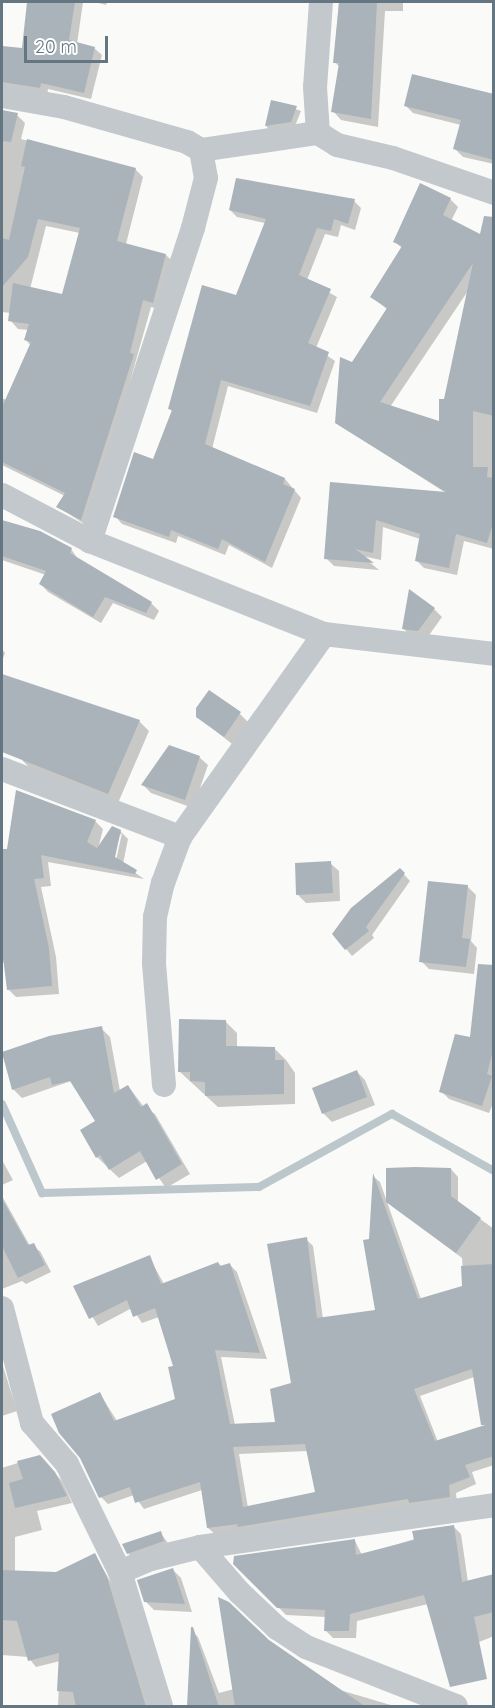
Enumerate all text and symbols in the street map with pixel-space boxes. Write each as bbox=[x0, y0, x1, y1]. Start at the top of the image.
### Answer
scale bar bbox=[27, 24, 111, 62]
text: 20 m bbox=[35, 35, 77, 58]

